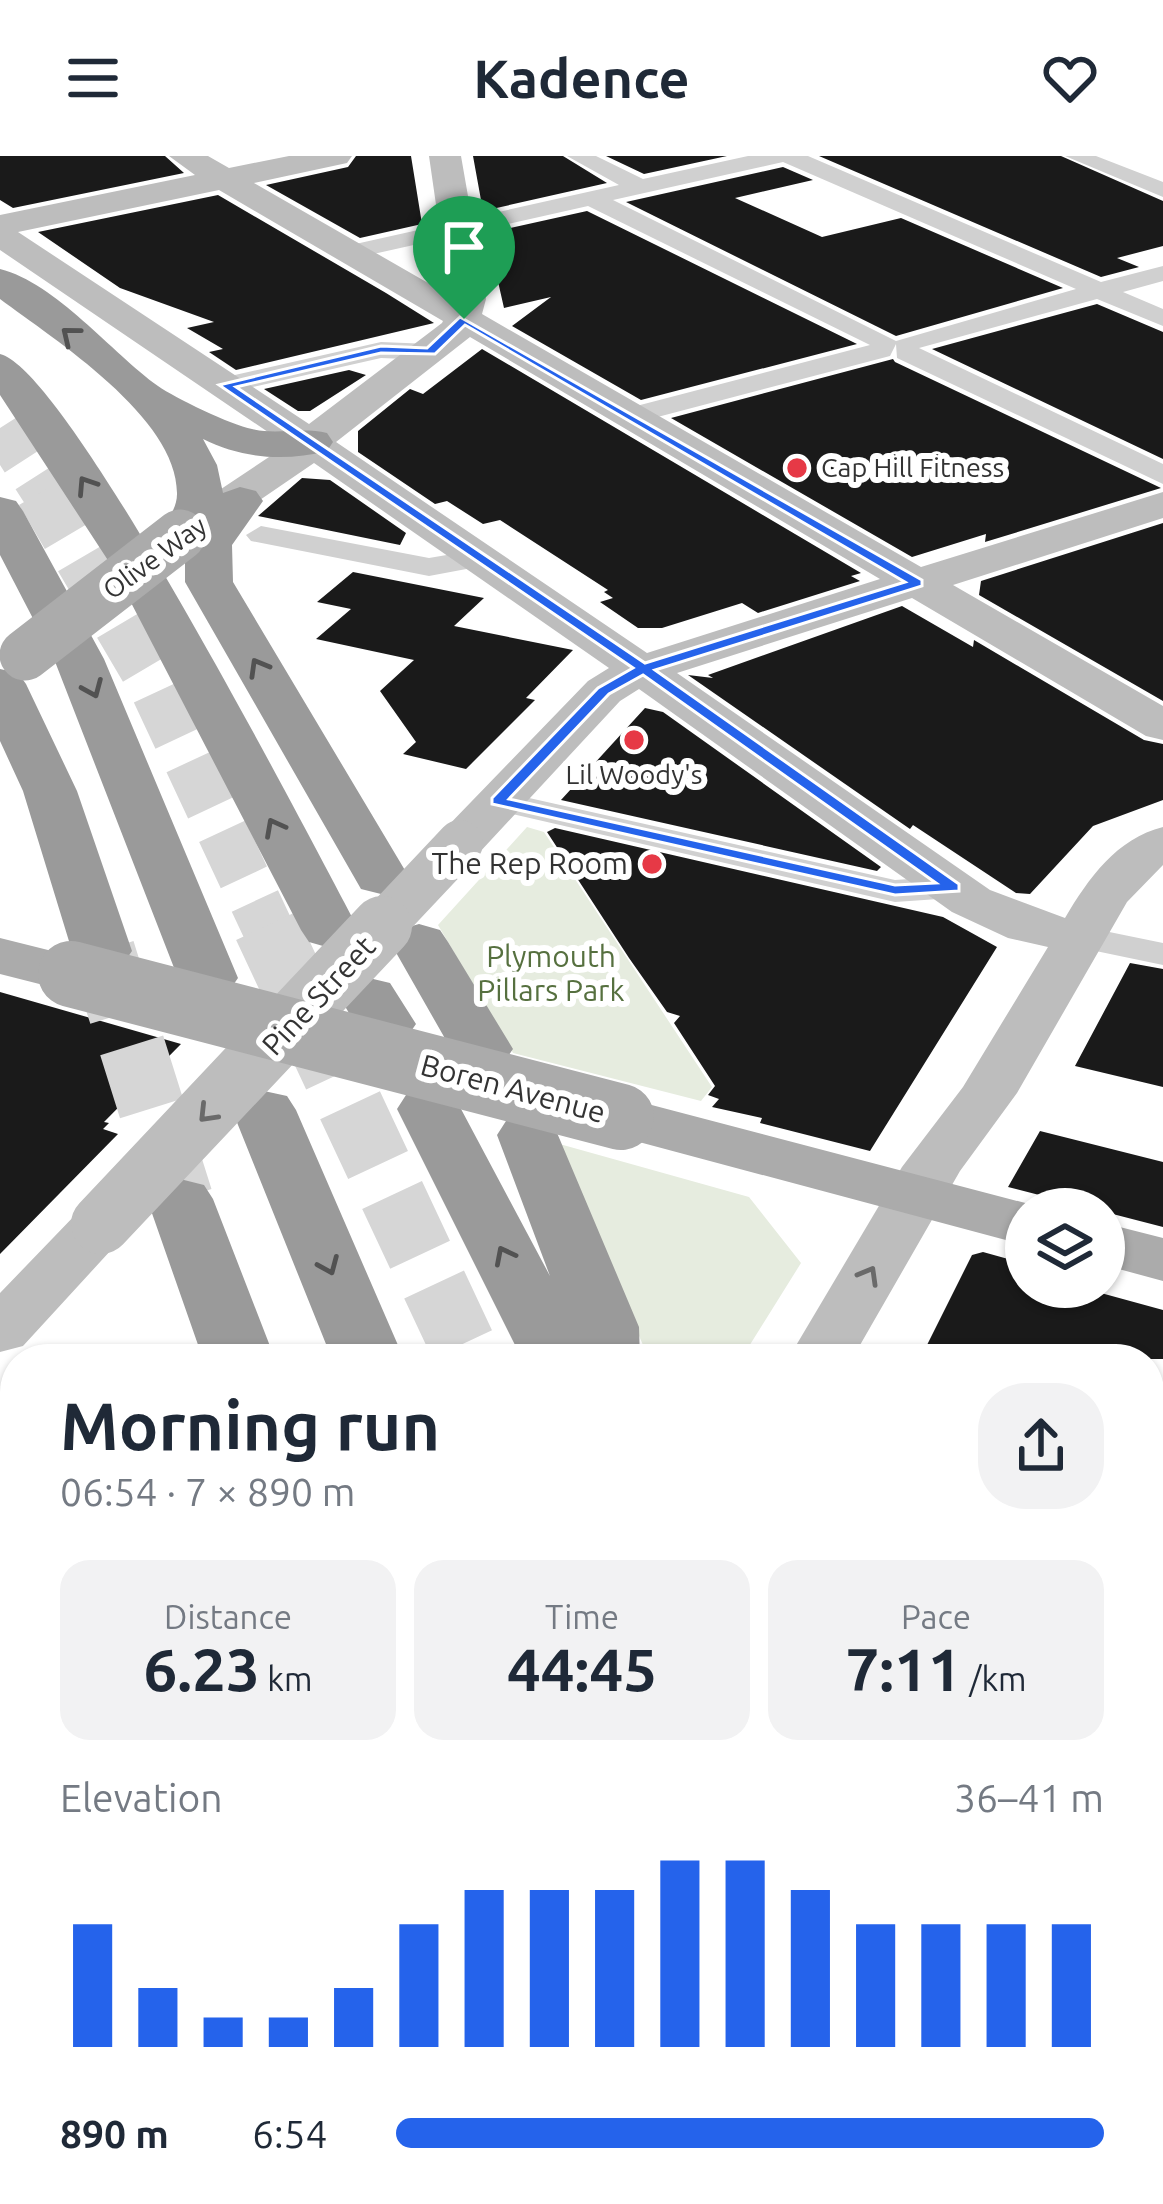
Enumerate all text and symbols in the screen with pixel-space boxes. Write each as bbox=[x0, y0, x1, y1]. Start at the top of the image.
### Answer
icon: menu bbox=[60, 45, 126, 111]
icon: heart bbox=[1037, 45, 1103, 111]
text: Kadence bbox=[473, 48, 690, 108]
pin bbox=[413, 196, 515, 319]
icon: arrive bbox=[431, 214, 497, 280]
one-way arrow bbox=[62, 328, 84, 350]
place label: Cap Hill Fitness bbox=[821, 452, 1004, 482]
marker: Cap Hill Fitness bbox=[784, 455, 810, 481]
one-way arrow bbox=[78, 476, 101, 498]
street label: Olive Way bbox=[97, 510, 212, 605]
one-way arrow bbox=[250, 658, 273, 680]
one-way arrow bbox=[78, 677, 102, 698]
marker: Lil Woody's bbox=[621, 727, 647, 753]
place label: Lil Woody's bbox=[566, 759, 702, 789]
one-way arrow bbox=[266, 817, 289, 839]
place label: The Rep Room bbox=[432, 846, 628, 880]
marker: The Rep Room bbox=[639, 851, 665, 877]
street label: Pine Street bbox=[255, 929, 382, 1062]
park label: Plymouth Pillars Park bbox=[477, 939, 625, 1007]
street label: Boren Avenue bbox=[417, 1047, 609, 1129]
one-way arrow bbox=[199, 1100, 221, 1122]
map controls bbox=[1005, 1188, 1125, 1308]
button: layers bbox=[1005, 1188, 1125, 1308]
one-way arrow bbox=[495, 1246, 518, 1268]
one-way arrow bbox=[315, 1255, 339, 1276]
one-way arrow bbox=[855, 1266, 877, 1288]
button: share bbox=[978, 1383, 1104, 1509]
text: Morning run bbox=[60, 1388, 440, 1462]
text: 06:54 · 7 × 890 m bbox=[60, 1470, 355, 1513]
text: Distance bbox=[164, 1598, 292, 1635]
text: Time bbox=[545, 1598, 619, 1635]
text: Pace bbox=[901, 1598, 971, 1635]
text: 6.23 bbox=[144, 1635, 260, 1702]
text: 44:45 bbox=[507, 1635, 657, 1702]
text: 7:11 bbox=[845, 1635, 962, 1702]
text: km bbox=[260, 1660, 312, 1697]
text: /km bbox=[962, 1660, 1027, 1697]
text: Elevation bbox=[60, 1776, 223, 1819]
text: 36–41 m bbox=[954, 1776, 1104, 1819]
text: 890 m bbox=[60, 2112, 169, 2155]
text: 6:54 bbox=[252, 2112, 328, 2155]

